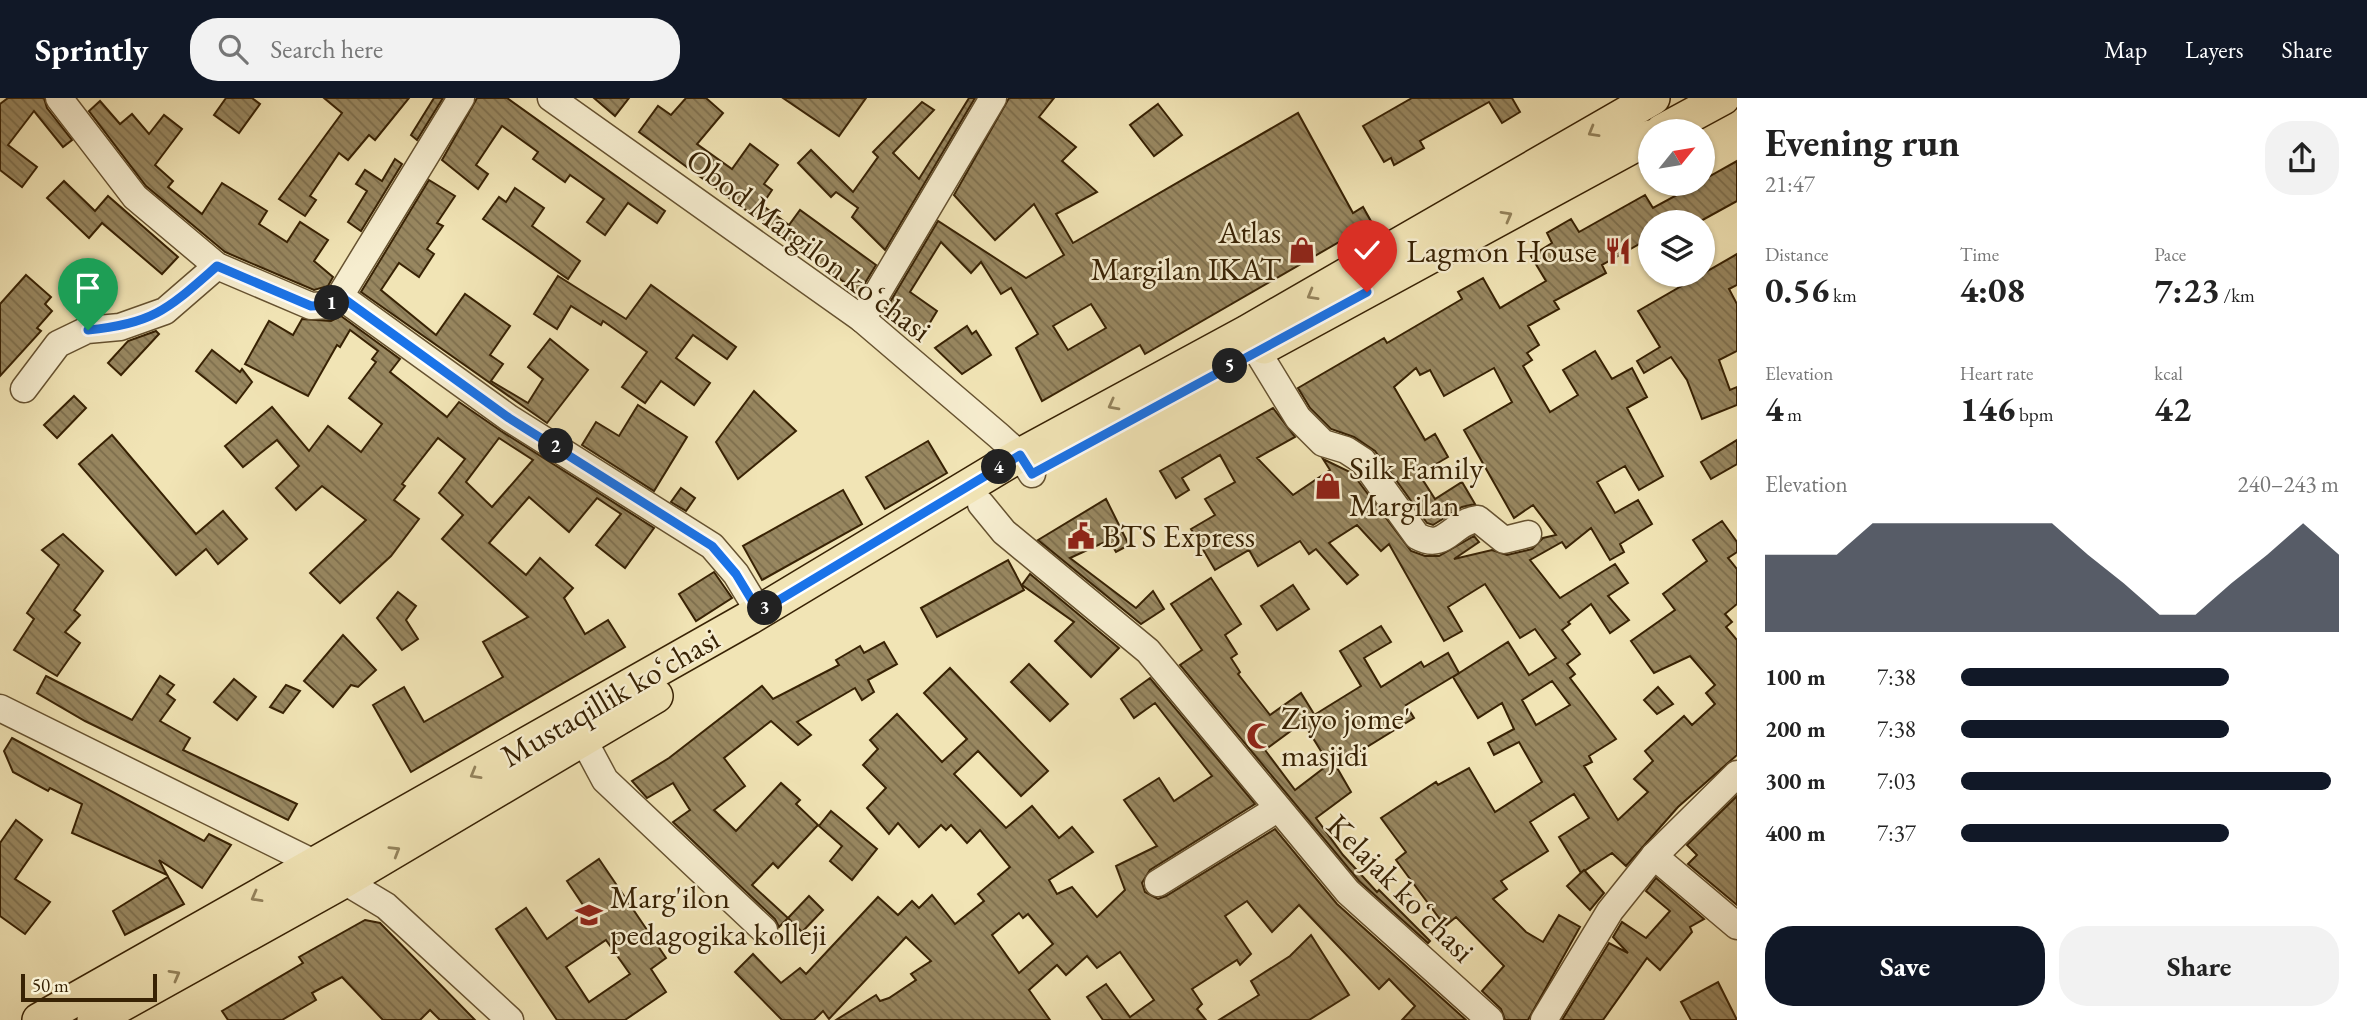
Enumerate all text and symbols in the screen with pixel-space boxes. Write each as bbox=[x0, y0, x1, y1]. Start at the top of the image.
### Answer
search box bbox=[190, 18, 680, 81]
text: Sprintly bbox=[35, 28, 148, 71]
icon: search bbox=[214, 30, 252, 68]
text: Search here bbox=[270, 32, 383, 66]
text: Map bbox=[2104, 34, 2147, 65]
text: Layers bbox=[2185, 34, 2244, 65]
text: Share bbox=[2282, 34, 2332, 65]
text: Evening run bbox=[1765, 118, 1960, 167]
north arrow bbox=[1638, 119, 1715, 196]
map controls bbox=[1638, 119, 1715, 287]
button: share bbox=[2265, 121, 2339, 195]
one-way arrow bbox=[1588, 123, 1601, 136]
street label: Obod Margilon koʻchasi bbox=[678, 139, 940, 351]
text: 21:47 bbox=[1765, 169, 1815, 199]
one-way arrow bbox=[1499, 210, 1512, 224]
button: layers bbox=[1638, 210, 1715, 287]
place label: Atlas Margilan IKAT bbox=[1091, 211, 1282, 290]
pin bbox=[1337, 220, 1397, 292]
place label: Lagmon House bbox=[1406, 230, 1597, 272]
icon: check bbox=[1348, 231, 1386, 269]
shop icon: Atlas Margilan IKAT bbox=[1287, 235, 1317, 265]
restaurant icon: Lagmon House bbox=[1603, 236, 1633, 266]
text: Distance bbox=[1765, 242, 1828, 267]
text: Time bbox=[1960, 242, 1999, 267]
text: Pace bbox=[2154, 242, 2186, 267]
pin bbox=[58, 258, 118, 330]
text: 0.56 bbox=[1765, 267, 1829, 312]
text: 4:08 bbox=[1960, 267, 2025, 312]
text: 7:23 bbox=[2154, 267, 2220, 312]
icon: arrive bbox=[69, 269, 107, 307]
text: km bbox=[1829, 283, 1857, 308]
text: /km bbox=[2220, 283, 2255, 308]
pin: 1 bbox=[314, 286, 350, 320]
one-way arrow bbox=[1306, 286, 1319, 299]
text: 1 bbox=[326, 290, 337, 315]
pin: 5 bbox=[1212, 348, 1248, 384]
text: 5 bbox=[1224, 353, 1235, 378]
text: Elevation bbox=[1765, 361, 1833, 386]
text: Heart rate bbox=[1960, 361, 2033, 386]
text: kcal bbox=[2154, 361, 2183, 386]
text: 4 bbox=[1765, 386, 1784, 431]
text: 146 bbox=[1960, 386, 2015, 431]
text: 42 bbox=[2154, 386, 2191, 431]
one-way arrow bbox=[1107, 397, 1120, 410]
text: m bbox=[1784, 402, 1802, 427]
text: bpm bbox=[2015, 402, 2053, 427]
pin: 2 bbox=[538, 428, 574, 464]
text: 2 bbox=[550, 433, 561, 458]
place label: Silk Family Margilan bbox=[1349, 447, 1484, 526]
pin: 4 bbox=[982, 450, 1016, 484]
text: 4 bbox=[993, 454, 1004, 479]
text: Elevation bbox=[1765, 469, 1848, 499]
text: 240–243 m bbox=[2238, 469, 2339, 499]
shop icon: Silk Family Margilan bbox=[1313, 471, 1343, 501]
place label: BTS Express bbox=[1102, 515, 1255, 557]
public building icon: BTS Express bbox=[1066, 521, 1096, 551]
pin: 3 bbox=[748, 590, 782, 626]
text: 3 bbox=[759, 595, 770, 620]
street label: Mustaqillik koʻchasi bbox=[493, 617, 727, 777]
text: 100 m bbox=[1765, 662, 1826, 692]
text: 7:38 bbox=[1877, 662, 1916, 692]
place label: Ziyo jome' masjidi bbox=[1281, 697, 1410, 776]
text: 200 m bbox=[1765, 714, 1826, 744]
text: 7:38 bbox=[1877, 714, 1916, 744]
mosque icon: Ziyo jome' masjidi bbox=[1245, 721, 1275, 751]
one-way arrow bbox=[469, 766, 482, 779]
text: 300 m bbox=[1765, 766, 1826, 796]
text: 7:03 bbox=[1877, 766, 1916, 796]
street label: Kelajak koʻchasi bbox=[1318, 805, 1484, 971]
text: 400 m bbox=[1765, 818, 1826, 848]
text: 7:37 bbox=[1877, 818, 1916, 848]
one-way arrow bbox=[387, 847, 400, 860]
place label: Marg'ilon pedagogika kolleji bbox=[610, 876, 827, 955]
one-way arrow bbox=[251, 889, 264, 902]
school or university icon: Marg'ilon pedagogika kolleji bbox=[574, 900, 604, 930]
button: Save bbox=[1765, 926, 2045, 1006]
button: Share bbox=[2059, 926, 2339, 1006]
one-way arrow bbox=[168, 970, 181, 983]
scale bar bbox=[21, 971, 158, 1003]
text: 50 m bbox=[32, 973, 69, 998]

